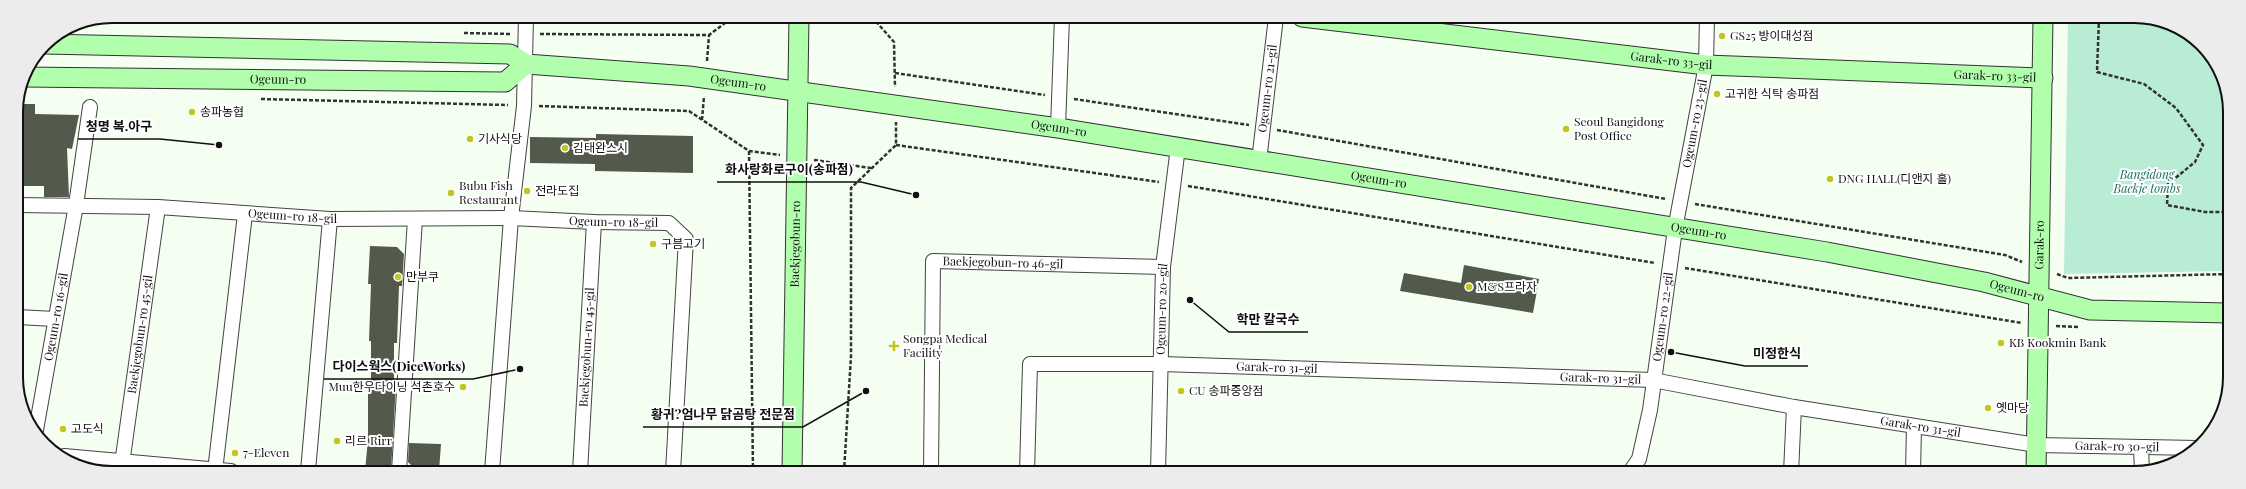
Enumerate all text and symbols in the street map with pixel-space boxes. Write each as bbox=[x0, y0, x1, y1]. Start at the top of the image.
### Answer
place label: GS25 방이대성점 bbox=[1730, 27, 1814, 43]
marker: GS25 방이대성점 bbox=[1717, 31, 1727, 41]
street label: Ogeum-ro 21-gil bbox=[1253, 43, 1280, 133]
street label: Garak-ro 33-gil bbox=[1630, 47, 1713, 72]
street label: Garak-ro 33-gil bbox=[1953, 66, 2037, 85]
street label: Ogeum-ro bbox=[250, 70, 307, 87]
street label: Ogeum-ro bbox=[709, 70, 768, 94]
street label: Ogeum-ro 23-gil bbox=[1678, 77, 1710, 169]
place label: 고귀한 식탁 송파점 bbox=[1725, 85, 1819, 101]
marker: 고귀한 식탁 송파점 bbox=[1712, 89, 1722, 99]
place label: 송파농협 bbox=[200, 103, 244, 119]
marker: 송파농협 bbox=[187, 107, 197, 117]
place label: Seoul Bangidong Post Office bbox=[1574, 113, 1664, 143]
callout: 청명 복.아구 bbox=[78, 114, 160, 139]
street label: Ogeum-ro bbox=[1030, 115, 1089, 140]
text: 청명 복.아구 bbox=[86, 117, 152, 134]
marker: Seoul Bangidong Post Office bbox=[1561, 124, 1571, 134]
place label: 기사식당 bbox=[478, 130, 522, 146]
marker: 기사식당 bbox=[465, 134, 475, 144]
place label: 김태완스시 bbox=[573, 139, 628, 155]
marker: 김태완스시 bbox=[560, 143, 570, 153]
callout: 화사랑화로구이(송파점) bbox=[717, 157, 861, 182]
text: 화사랑화로구이(송파점) bbox=[725, 160, 853, 177]
street label: Ogeum-ro bbox=[1350, 166, 1408, 191]
park label: Bangidong Baekje tombs bbox=[2113, 166, 2181, 196]
place label: DNG HALL(디앤지 홀) bbox=[1838, 170, 1951, 186]
marker: DNG HALL(디앤지 홀) bbox=[1825, 174, 1835, 184]
place label: Bubu Fish Restaurant bbox=[459, 177, 519, 207]
place label: 전라도집 bbox=[535, 182, 579, 198]
marker: 전라도집 bbox=[522, 186, 532, 196]
marker: Bubu Fish Restaurant bbox=[446, 188, 456, 198]
street label: Baekjegobun-ro bbox=[786, 200, 803, 287]
street label: Ogeum-ro 18-gil bbox=[248, 204, 338, 226]
street label: Ogeum-ro 18-gil bbox=[568, 212, 659, 230]
street label: Ogeum-ro bbox=[1670, 218, 1728, 243]
street label: Garak-ro bbox=[2030, 220, 2047, 270]
place label: 구븜고기 bbox=[661, 235, 705, 251]
marker: 구븜고기 bbox=[648, 239, 658, 249]
street label: Baekjegobun-ro 46-gil bbox=[942, 252, 1064, 271]
street label: Ogeum-ro 20-gil bbox=[1152, 262, 1170, 355]
place label: 만부쿠 bbox=[406, 268, 439, 284]
street label: Ogeum-ro 22-gil bbox=[1648, 270, 1676, 363]
street label: Ogeum-ro 16-gil bbox=[39, 271, 71, 362]
marker: 만부쿠 bbox=[393, 272, 403, 282]
street label: Baekjegobun-ro 45-gil bbox=[123, 273, 155, 395]
street label: Ogeum-ro bbox=[1988, 275, 2047, 305]
place label: M&S프라자 bbox=[1477, 278, 1537, 294]
marker: M&S프라자 bbox=[1464, 282, 1474, 292]
street label: Baekjegobun-ro 45-gil bbox=[575, 286, 597, 407]
callout: 학만 칼국수 bbox=[1229, 307, 1308, 332]
text: 학만 칼국수 bbox=[1237, 310, 1299, 327]
place label: Songpa Medical Facility bbox=[903, 330, 988, 360]
place label: KB Kookmin Bank bbox=[2009, 334, 2107, 350]
marker: KB Kookmin Bank bbox=[1996, 338, 2006, 348]
marker: Songpa Medical Facility bbox=[888, 340, 900, 352]
callout: 미정한식 bbox=[1745, 341, 1808, 366]
text: 미정한식 bbox=[1753, 344, 1801, 361]
callout: 다이스웍스(DiceWorks) bbox=[324, 354, 473, 379]
text: 다이스웍스(DiceWorks) bbox=[333, 357, 465, 374]
street label: Garak-ro 31-gil bbox=[1236, 357, 1318, 376]
street label: Garak-ro 31-gil bbox=[1560, 368, 1642, 387]
place label: Muu한우다이닝 석촌호수 bbox=[328, 378, 455, 394]
marker: Muu한우다이닝 석촌호수 bbox=[458, 382, 468, 392]
place label: CU 송파중앙점 bbox=[1189, 382, 1264, 398]
marker: CU 송파중앙점 bbox=[1176, 386, 1186, 396]
place label: 옛마당 bbox=[1996, 399, 2029, 415]
callout: 황귀?엄나무 닭곰탕 전문점 bbox=[643, 402, 803, 427]
marker: 옛마당 bbox=[1983, 403, 1993, 413]
text: 황귀?엄나무 닭곰탕 전문점 bbox=[651, 405, 795, 422]
street label: Garak-ro 31-gil bbox=[1879, 412, 1963, 440]
place label: 고도식 bbox=[71, 420, 104, 436]
marker: 고도식 bbox=[58, 424, 68, 434]
place label: 리르 Rirr bbox=[345, 432, 393, 448]
marker: 리르 Rirr bbox=[332, 436, 342, 446]
street label: Garak-ro 30-gil bbox=[2075, 437, 2160, 454]
place label: 7-Eleven bbox=[243, 444, 289, 460]
marker: 7-Eleven bbox=[230, 448, 240, 458]

